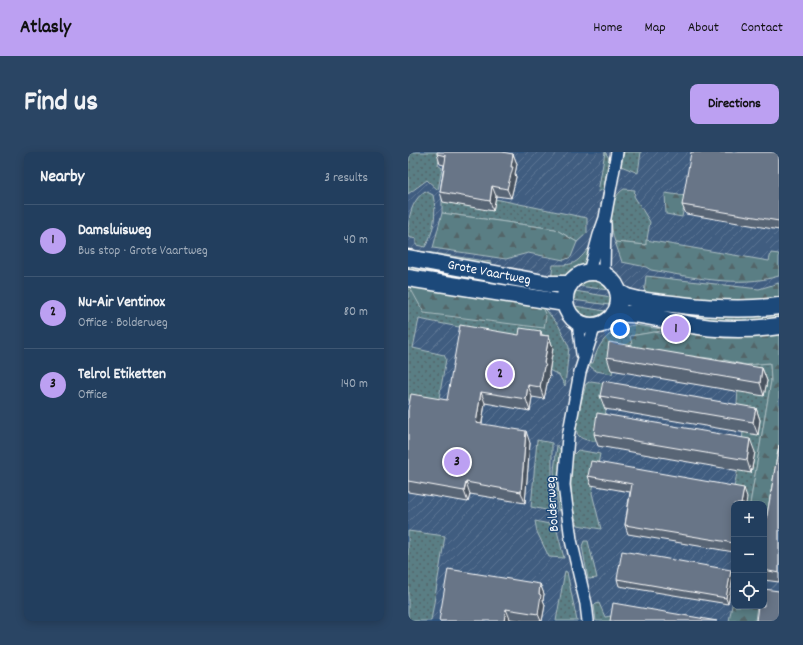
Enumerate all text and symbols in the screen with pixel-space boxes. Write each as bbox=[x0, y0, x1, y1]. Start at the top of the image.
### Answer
text: Atlasly bbox=[20, 15, 71, 42]
text: Home bbox=[593, 18, 622, 38]
text: Map bbox=[644, 18, 666, 38]
text: About bbox=[688, 18, 719, 38]
text: Contact bbox=[741, 18, 783, 38]
text: Find us bbox=[24, 84, 98, 124]
button: Directions bbox=[690, 84, 779, 124]
text: Nearby bbox=[40, 166, 84, 190]
text: 3 results bbox=[324, 169, 368, 188]
text: Damsluisweg bbox=[78, 220, 151, 242]
text: 1 bbox=[52, 231, 54, 250]
text: 40 m bbox=[344, 231, 368, 250]
text: Bus stop · Grote Vaartweg bbox=[78, 242, 208, 261]
street label: Grote Vaartweg bbox=[446, 255, 532, 291]
text: Nu-Air Ventinox bbox=[78, 292, 165, 314]
text: 2 bbox=[50, 303, 56, 322]
text: 80 m bbox=[344, 303, 368, 322]
text: Office · Bolderweg bbox=[78, 314, 168, 333]
pin: 1 bbox=[663, 314, 689, 344]
your location bbox=[610, 319, 630, 339]
pin: 2 bbox=[487, 359, 513, 389]
text: Telrol Etiketten bbox=[78, 364, 166, 386]
text: 3 bbox=[50, 375, 56, 394]
text: 140 m bbox=[341, 375, 368, 394]
text: Office bbox=[78, 386, 107, 405]
pin: 3 bbox=[444, 447, 470, 477]
street label: Bolderweg bbox=[541, 476, 565, 532]
map controls bbox=[731, 501, 767, 609]
button: + bbox=[731, 501, 767, 537]
button: − bbox=[731, 537, 767, 573]
button: locate bbox=[731, 573, 767, 609]

